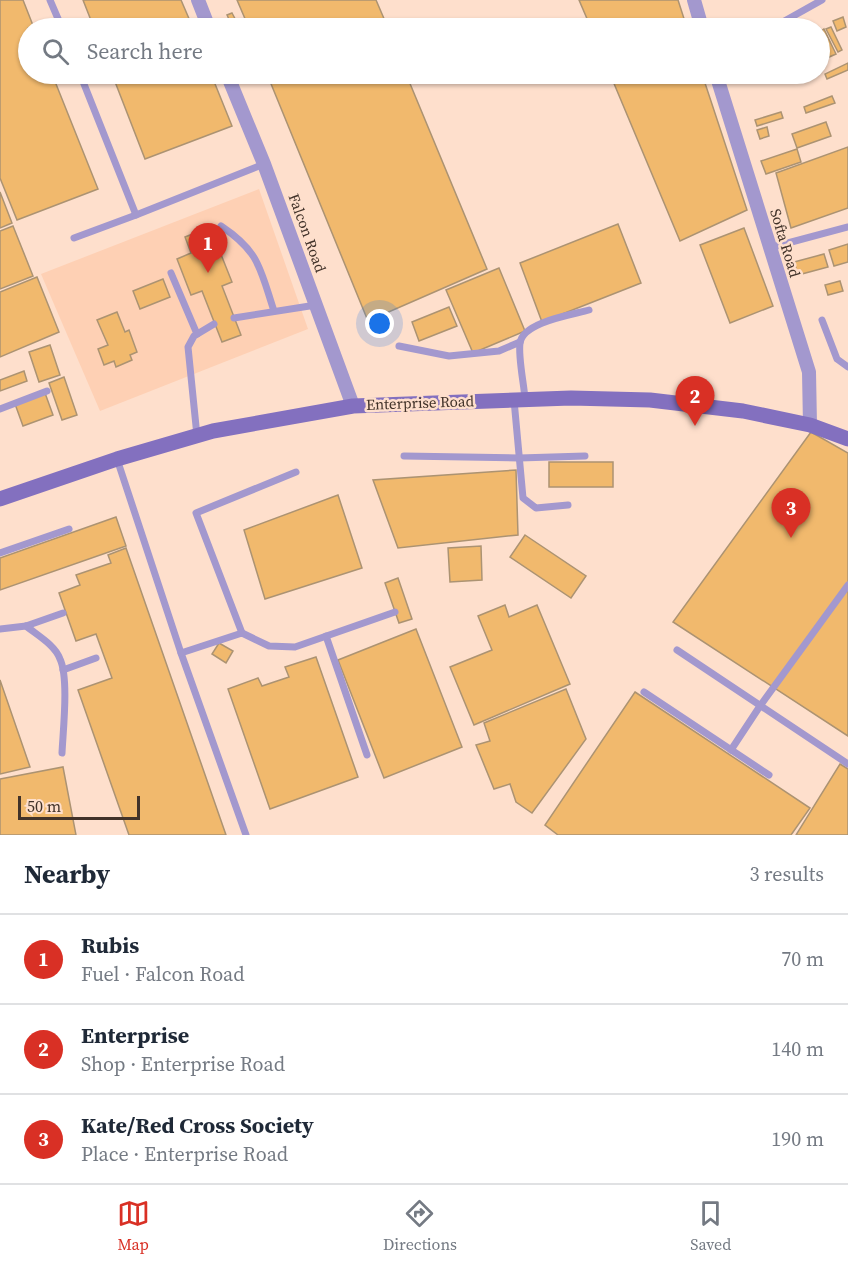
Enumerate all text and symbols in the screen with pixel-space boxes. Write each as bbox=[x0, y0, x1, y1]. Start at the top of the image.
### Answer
search box bbox=[18, 18, 830, 84]
icon: search bbox=[39, 35, 72, 68]
text: Search here bbox=[87, 36, 203, 66]
street label: Falcon Road bbox=[284, 191, 332, 276]
street label: Softa Road bbox=[765, 206, 806, 280]
pin: 1 bbox=[188, 224, 228, 273]
your location bbox=[365, 309, 394, 338]
pin: 2 bbox=[676, 376, 714, 426]
street label: Enterprise Road bbox=[366, 390, 475, 415]
pin: 3 bbox=[772, 488, 810, 538]
scale bar bbox=[18, 793, 140, 820]
text: 50 m bbox=[27, 795, 61, 817]
text: Nearby bbox=[24, 856, 110, 892]
text: 3 results bbox=[749, 860, 824, 888]
text: Rubis bbox=[81, 930, 139, 960]
text: 1 bbox=[38, 945, 49, 973]
text: 70 m bbox=[781, 945, 824, 973]
text: Fuel · Falcon Road bbox=[81, 960, 245, 988]
text: Enterprise bbox=[81, 1020, 189, 1050]
text: 2 bbox=[38, 1035, 49, 1063]
text: 140 m bbox=[771, 1035, 824, 1063]
text: Shop · Enterprise Road bbox=[81, 1050, 285, 1078]
text: Kate/Red Cross Society bbox=[81, 1110, 314, 1140]
text: 3 bbox=[38, 1125, 49, 1153]
text: 190 m bbox=[771, 1125, 824, 1153]
text: Place · Enterprise Road bbox=[81, 1140, 288, 1168]
tab: Map bbox=[117, 1197, 150, 1255]
tab: Directions bbox=[383, 1197, 457, 1255]
tab: Saved bbox=[690, 1197, 731, 1255]

